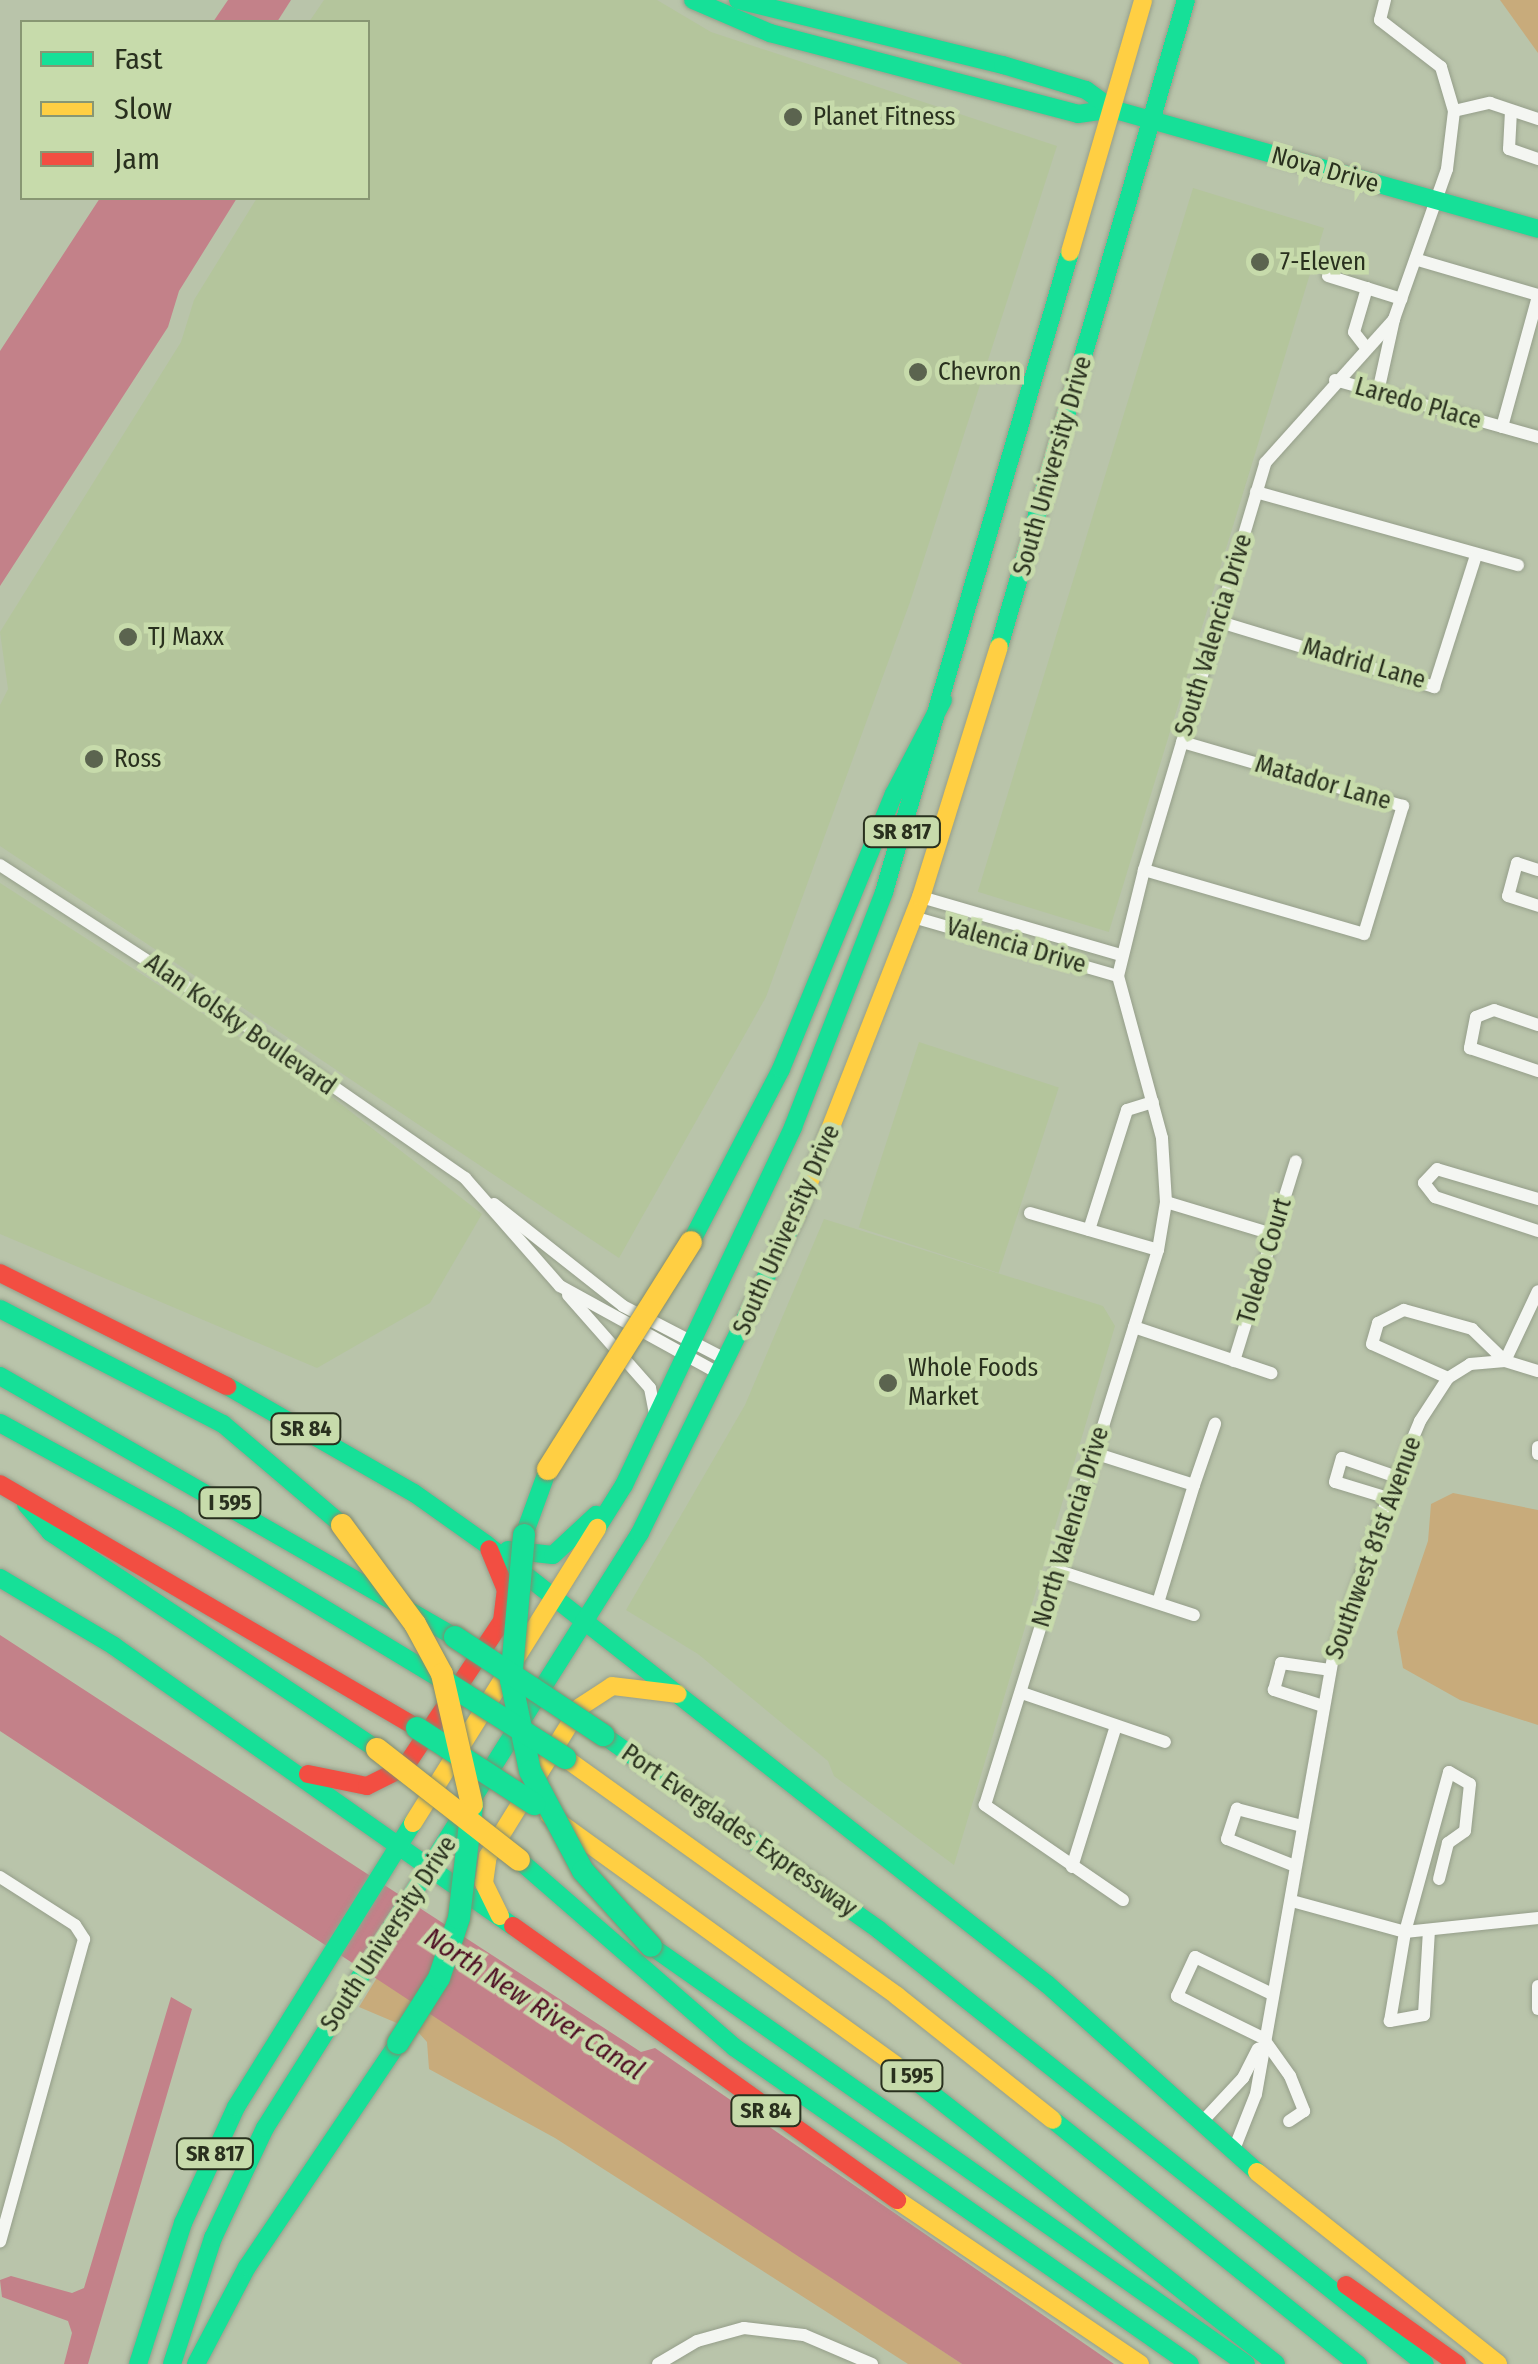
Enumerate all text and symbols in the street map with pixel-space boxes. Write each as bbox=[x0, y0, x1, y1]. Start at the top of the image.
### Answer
legend bbox=[20, 20, 370, 200]
text: Fast bbox=[114, 41, 162, 77]
text: Slow bbox=[114, 91, 172, 127]
place label: Planet Fitness bbox=[813, 102, 955, 132]
marker: Planet Fitness bbox=[782, 106, 804, 128]
street label: Nova Drive bbox=[1268, 140, 1382, 200]
text: Jam bbox=[114, 141, 160, 177]
place label: 7-Eleven bbox=[1280, 247, 1366, 277]
marker: 7-Eleven bbox=[1249, 251, 1271, 273]
street label: South University Drive bbox=[1007, 353, 1099, 579]
place label: Chevron bbox=[938, 357, 1021, 387]
marker: Chevron bbox=[907, 361, 929, 383]
street label: Laredo Place bbox=[1351, 372, 1485, 436]
street label: South Valencia Drive bbox=[1169, 530, 1259, 740]
place label: TJ Maxx bbox=[148, 622, 224, 652]
marker: TJ Maxx bbox=[117, 626, 139, 648]
street label: Madrid Lane bbox=[1299, 632, 1429, 696]
place label: Ross bbox=[114, 744, 161, 774]
marker: Ross bbox=[83, 748, 105, 770]
street label: Matador Lane bbox=[1252, 749, 1394, 817]
road number: SR 817 bbox=[862, 815, 942, 849]
street label: Valencia Drive bbox=[943, 912, 1089, 980]
street label: Alan Kolsky Boulevard bbox=[139, 948, 341, 1102]
street label: South University Drive bbox=[727, 1120, 847, 1340]
street label: Toledo Court bbox=[1232, 1194, 1298, 1328]
place label: Whole Foods Market bbox=[908, 1354, 1038, 1413]
marker: Whole Foods Market bbox=[877, 1372, 899, 1394]
road number: SR 84 bbox=[268, 1412, 344, 1446]
street label: North Valencia Drive bbox=[1026, 1423, 1116, 1631]
street label: Southwest 81st Avenue bbox=[1320, 1433, 1428, 1663]
road number: I 595 bbox=[198, 1486, 262, 1520]
street label: Port Everglades Expressway bbox=[616, 1738, 862, 1924]
street label: South University Drive bbox=[315, 1831, 463, 2037]
water label: North New River Canal bbox=[418, 1920, 650, 2088]
road number: I 595 bbox=[880, 2059, 944, 2093]
road number: SR 84 bbox=[728, 2094, 804, 2128]
road number: SR 817 bbox=[175, 2137, 255, 2171]

